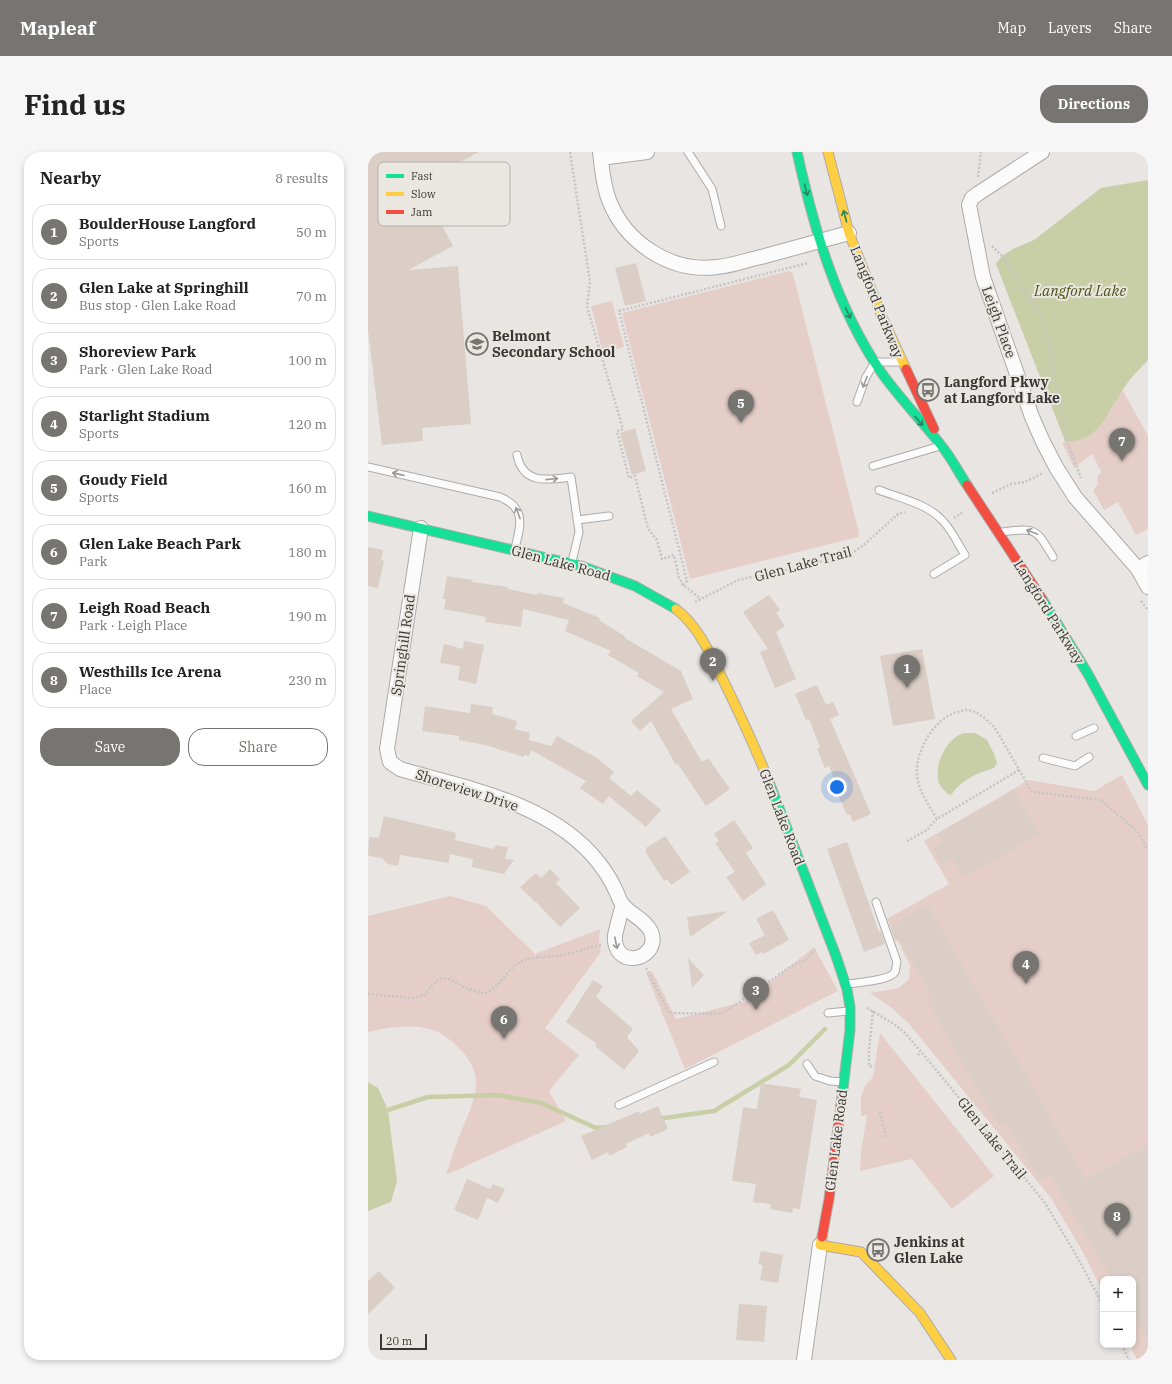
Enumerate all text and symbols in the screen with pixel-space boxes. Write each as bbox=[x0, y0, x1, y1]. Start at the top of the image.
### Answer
text: Mapleaf bbox=[20, 16, 95, 40]
text: Map bbox=[998, 19, 1026, 37]
text: Layers bbox=[1048, 19, 1092, 37]
text: Share bbox=[1114, 19, 1152, 37]
button: Directions bbox=[1040, 85, 1148, 123]
text: Find us bbox=[24, 86, 126, 123]
legend bbox=[378, 162, 510, 226]
text: Nearby bbox=[40, 167, 101, 189]
text: Fast bbox=[411, 169, 433, 183]
text: 8 results bbox=[275, 170, 328, 187]
one-way arrow bbox=[802, 183, 810, 196]
text: Slow bbox=[411, 187, 436, 201]
text: Jam bbox=[411, 205, 433, 219]
one-way arrow bbox=[840, 210, 848, 223]
text: BoulderHouse Langford bbox=[79, 214, 256, 233]
text: 1 bbox=[50, 224, 58, 241]
text: 50 m bbox=[296, 224, 327, 241]
text: Sports bbox=[79, 233, 119, 250]
street label: Langford Parkway bbox=[846, 243, 908, 361]
text: Glen Lake at Springhill bbox=[79, 278, 249, 297]
water label: Langford Lake bbox=[1033, 281, 1126, 300]
street label: Leigh Place bbox=[978, 284, 1020, 360]
text: 2 bbox=[50, 288, 58, 305]
text: 70 m bbox=[296, 288, 327, 305]
text: Bus stop · Glen Lake Road bbox=[79, 297, 236, 314]
one-way arrow bbox=[845, 306, 852, 318]
place label: Belmont Secondary School bbox=[492, 327, 616, 361]
school or university icon: Belmont Secondary School bbox=[464, 331, 490, 357]
text: Shoreview Park bbox=[79, 342, 196, 361]
text: 3 bbox=[50, 352, 58, 369]
text: 100 m bbox=[288, 352, 327, 369]
text: Park · Glen Lake Road bbox=[79, 361, 212, 378]
place label: Langford Pkwy at Langford Lake bbox=[944, 373, 1060, 407]
one-way arrow bbox=[860, 376, 868, 388]
bus stop icon: Langford Pkwy at Langford Lake bbox=[915, 377, 941, 403]
pin: 5 bbox=[728, 390, 754, 423]
text: Starlight Stadium bbox=[79, 406, 210, 425]
text: 4 bbox=[50, 416, 58, 433]
text: 120 m bbox=[288, 416, 327, 433]
one-way arrow bbox=[915, 416, 924, 426]
text: Sports bbox=[79, 425, 119, 442]
pin: 7 bbox=[1109, 428, 1135, 461]
one-way arrow bbox=[392, 469, 405, 477]
text: Goudy Field bbox=[79, 470, 168, 489]
one-way arrow bbox=[545, 475, 558, 483]
text: 5 bbox=[50, 480, 58, 497]
text: 160 m bbox=[288, 480, 327, 497]
text: Sports bbox=[79, 489, 119, 506]
one-way arrow bbox=[513, 507, 521, 519]
one-way arrow bbox=[1026, 527, 1038, 535]
text: Glen Lake Beach Park bbox=[79, 534, 241, 553]
street label: Glen Lake Road bbox=[509, 541, 613, 585]
street label: Glen Lake Trail bbox=[752, 542, 854, 586]
text: 6 bbox=[50, 544, 58, 561]
text: 180 m bbox=[288, 544, 327, 561]
text: Park bbox=[79, 553, 107, 570]
street label: Langford Parkway bbox=[1010, 557, 1089, 668]
street label: Springhill Road bbox=[387, 593, 419, 697]
text: Leigh Road Beach bbox=[79, 598, 210, 617]
text: 7 bbox=[50, 608, 58, 625]
text: 190 m bbox=[288, 608, 327, 625]
text: Park · Leigh Place bbox=[79, 617, 187, 634]
pin: 2 bbox=[700, 648, 726, 681]
pin: 1 bbox=[894, 655, 920, 688]
text: Westhills Ice Arena bbox=[79, 662, 222, 681]
text: 8 bbox=[50, 672, 58, 689]
text: 230 m bbox=[288, 672, 327, 689]
text: Place bbox=[79, 681, 112, 698]
button: Save bbox=[40, 728, 180, 766]
button: Share bbox=[188, 728, 328, 766]
street label: Shoreview Drive bbox=[413, 765, 521, 815]
street label: Glen Lake Road bbox=[755, 766, 809, 868]
your location bbox=[827, 777, 847, 797]
one-way arrow bbox=[612, 936, 620, 949]
pin: 4 bbox=[1013, 951, 1039, 984]
pin: 3 bbox=[743, 977, 769, 1010]
pin: 6 bbox=[491, 1006, 517, 1039]
street label: Glen Lake Road bbox=[821, 1088, 851, 1192]
street label: Glen Lake Trail bbox=[954, 1093, 1030, 1183]
pin: 8 bbox=[1104, 1203, 1130, 1236]
place label: Jenkins at Glen Lake bbox=[894, 1233, 965, 1267]
bus stop icon: Jenkins at Glen Lake bbox=[865, 1237, 891, 1263]
map controls bbox=[1100, 1276, 1136, 1348]
button: + bbox=[1100, 1276, 1136, 1312]
button: − bbox=[1100, 1312, 1136, 1348]
scale bar bbox=[380, 1332, 427, 1351]
text: 20 m bbox=[386, 1334, 412, 1348]

